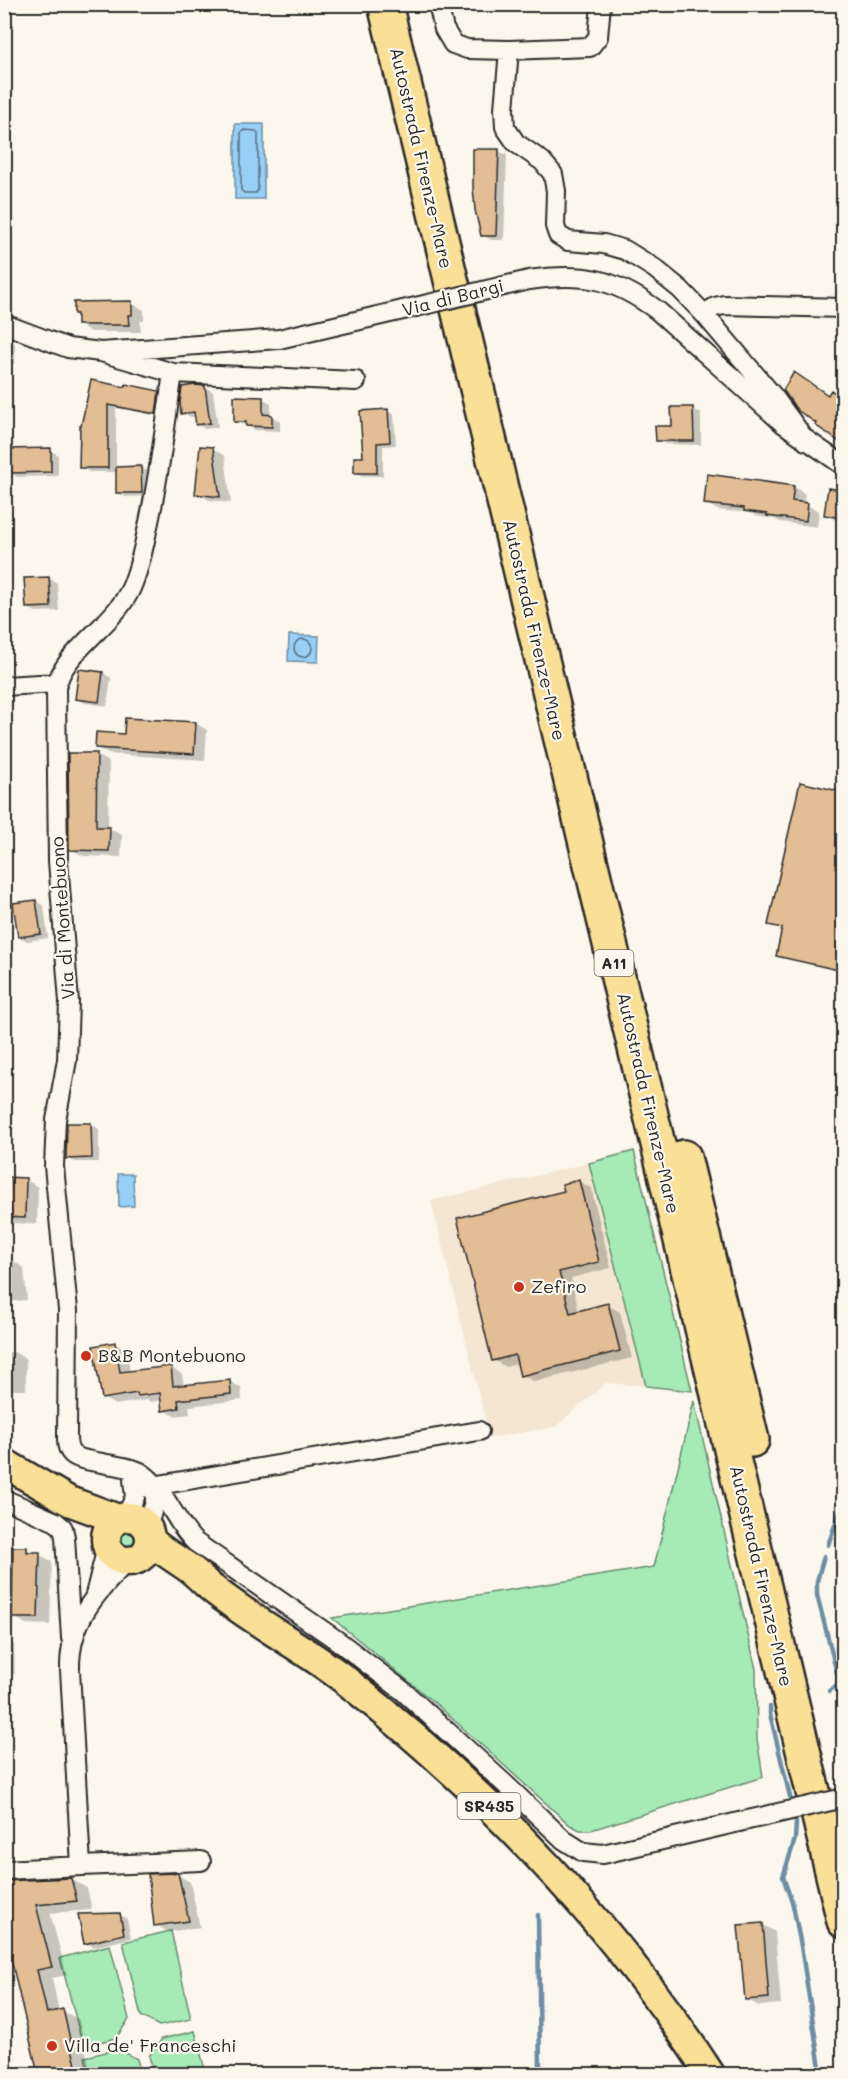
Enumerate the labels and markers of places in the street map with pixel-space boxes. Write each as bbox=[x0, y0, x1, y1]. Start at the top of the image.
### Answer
place label: Zefiro bbox=[531, 1274, 587, 1298]
marker: Zefiro bbox=[512, 1280, 526, 1294]
place label: B&B Montebuono bbox=[98, 1343, 246, 1367]
marker: B&B Montebuono bbox=[79, 1349, 93, 1363]
place label: Villa de' Franceschi bbox=[64, 2033, 236, 2057]
marker: Villa de' Franceschi bbox=[45, 2039, 59, 2053]

